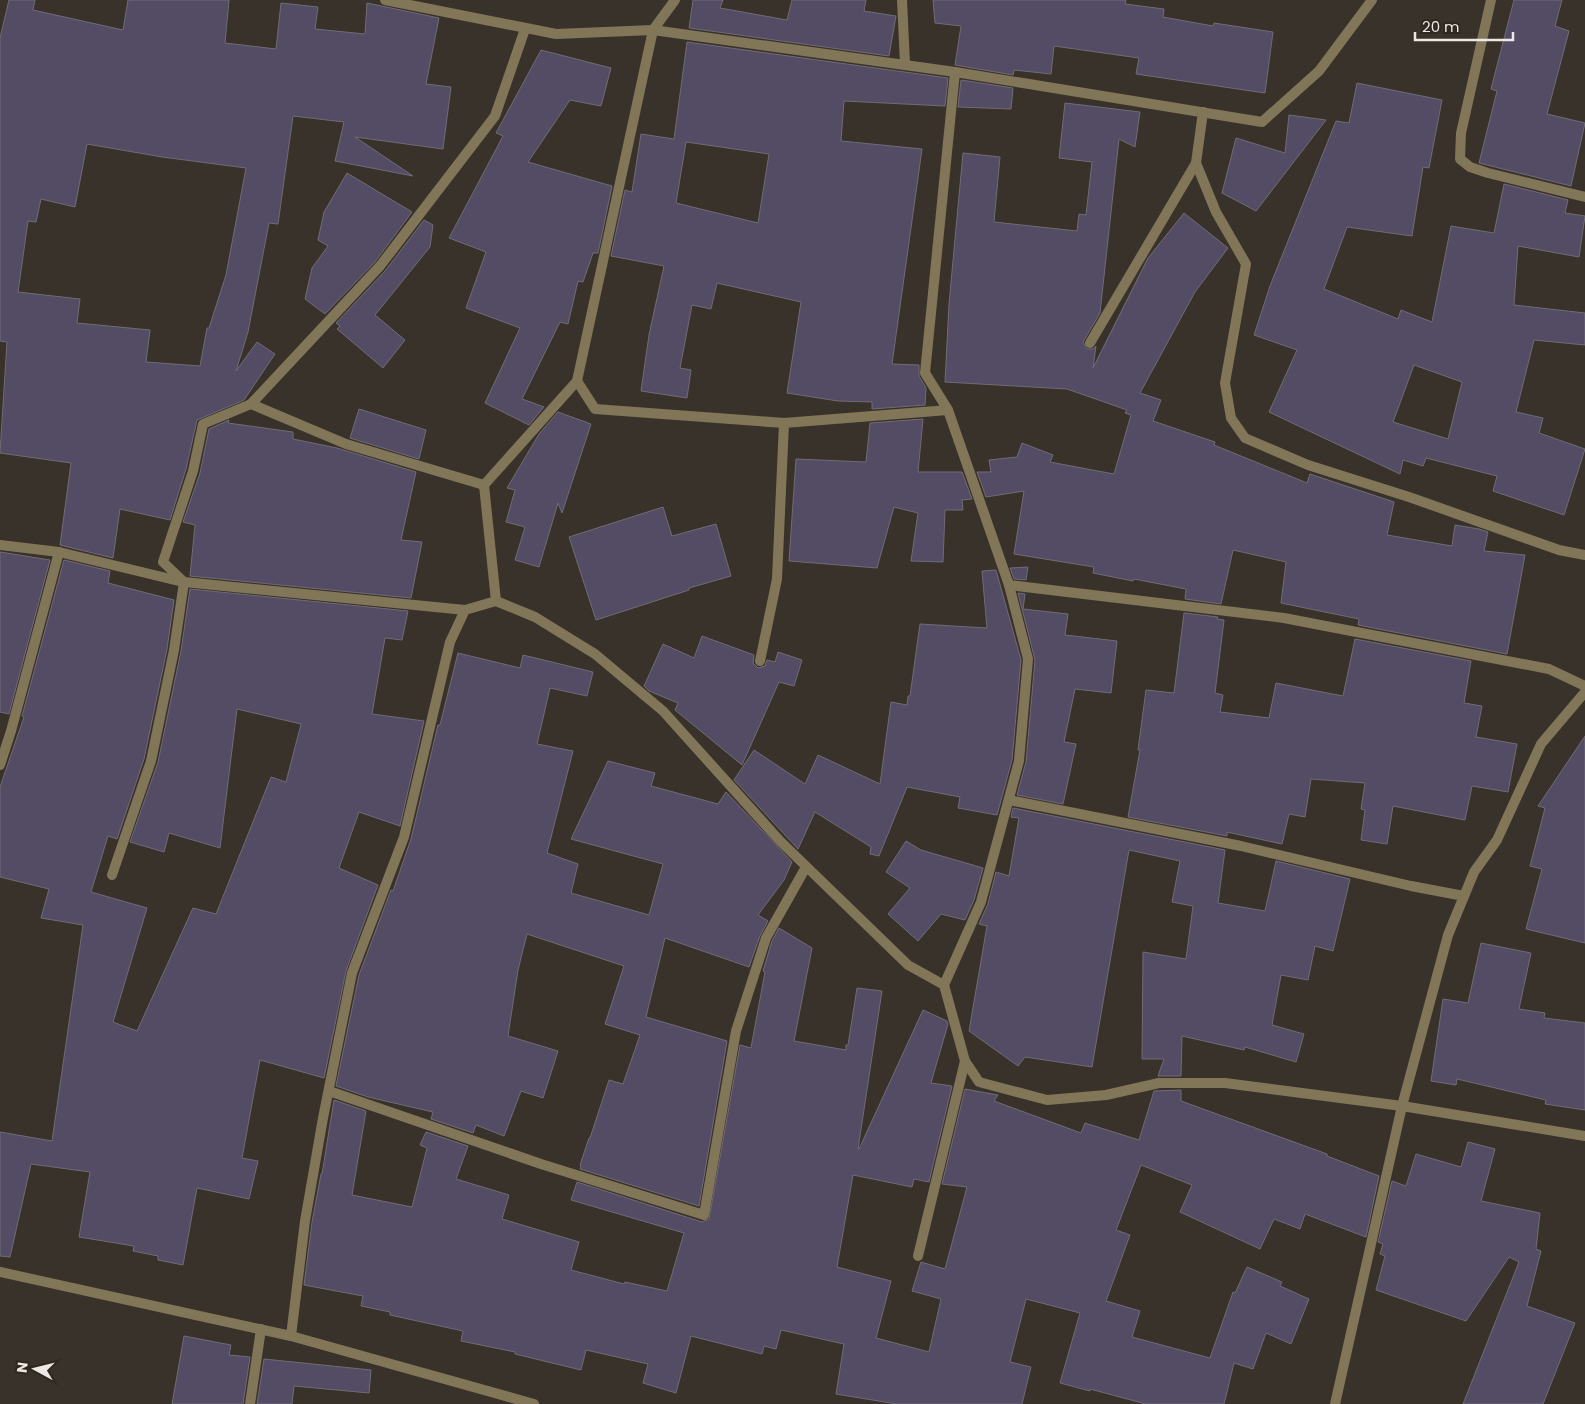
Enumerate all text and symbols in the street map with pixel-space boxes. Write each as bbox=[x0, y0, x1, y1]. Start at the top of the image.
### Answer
scale bar bbox=[1415, 10, 1512, 42]
text: 20 m bbox=[1422, 16, 1460, 37]
north arrow bbox=[10, 1344, 60, 1394]
text: N bbox=[12, 1361, 33, 1374]

